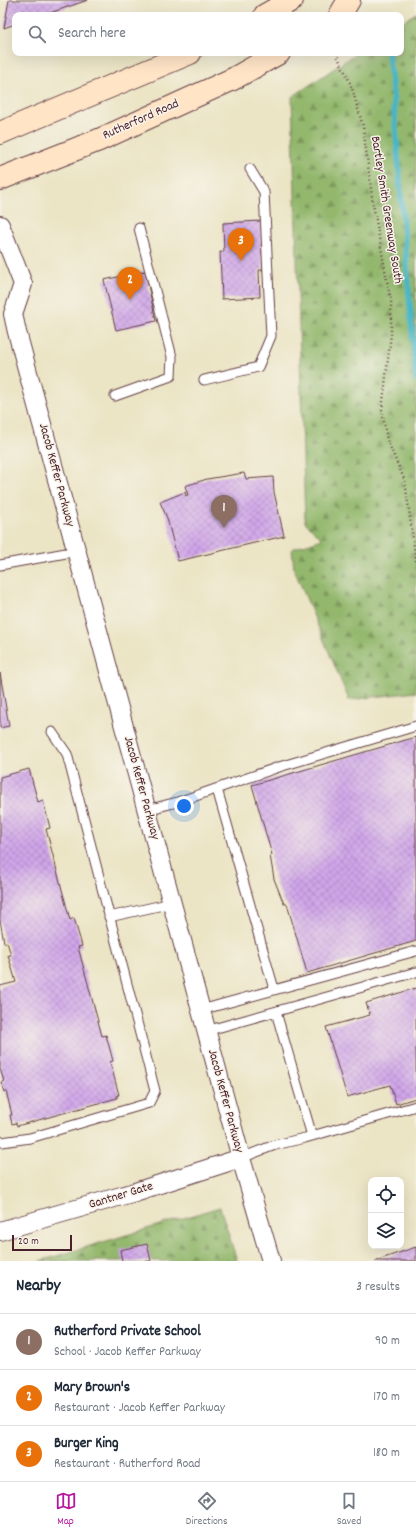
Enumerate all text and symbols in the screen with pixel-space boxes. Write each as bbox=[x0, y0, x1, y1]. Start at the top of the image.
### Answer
search box bbox=[12, 12, 404, 56]
icon: search bbox=[26, 23, 48, 45]
text: Search here bbox=[58, 23, 126, 45]
street label: Rutherford Road bbox=[100, 95, 182, 145]
street label: Bartley Smith Greenway South bbox=[365, 135, 407, 285]
pin: 3 bbox=[228, 228, 254, 261]
pin: 2 bbox=[117, 267, 143, 300]
street label: Jacob Keffer Parkway bbox=[33, 421, 79, 530]
pin: 1 bbox=[211, 495, 237, 528]
street label: Jacob Keffer Parkway bbox=[118, 734, 164, 843]
your location bbox=[174, 796, 194, 816]
street label: Jacob Keffer Parkway bbox=[202, 1047, 248, 1156]
street label: Gantner Gate bbox=[87, 1177, 156, 1215]
map controls bbox=[368, 1177, 404, 1249]
button: locate bbox=[368, 1177, 404, 1213]
button: layers bbox=[368, 1213, 404, 1249]
scale bar bbox=[12, 1233, 72, 1252]
text: 20 m bbox=[18, 1234, 39, 1250]
text: Nearby bbox=[16, 1275, 60, 1299]
text: 3 results bbox=[356, 1278, 400, 1297]
text: Rutherford Private School bbox=[54, 1321, 201, 1343]
text: 1 bbox=[28, 1332, 30, 1351]
text: 90 m bbox=[375, 1332, 400, 1351]
text: School · Jacob Keffer Parkway bbox=[54, 1343, 201, 1362]
text: Mary Brown's bbox=[54, 1377, 130, 1399]
text: 2 bbox=[26, 1388, 32, 1407]
text: 170 m bbox=[373, 1388, 400, 1407]
text: Restaurant · Jacob Keffer Parkway bbox=[54, 1399, 225, 1418]
text: Burger King bbox=[54, 1433, 119, 1455]
text: 3 bbox=[26, 1444, 32, 1463]
text: 180 m bbox=[373, 1444, 400, 1463]
text: Restaurant · Rutherford Road bbox=[54, 1455, 200, 1474]
tab: Map bbox=[55, 1490, 77, 1530]
tab: Directions bbox=[186, 1490, 228, 1530]
tab: Saved bbox=[337, 1490, 361, 1530]

